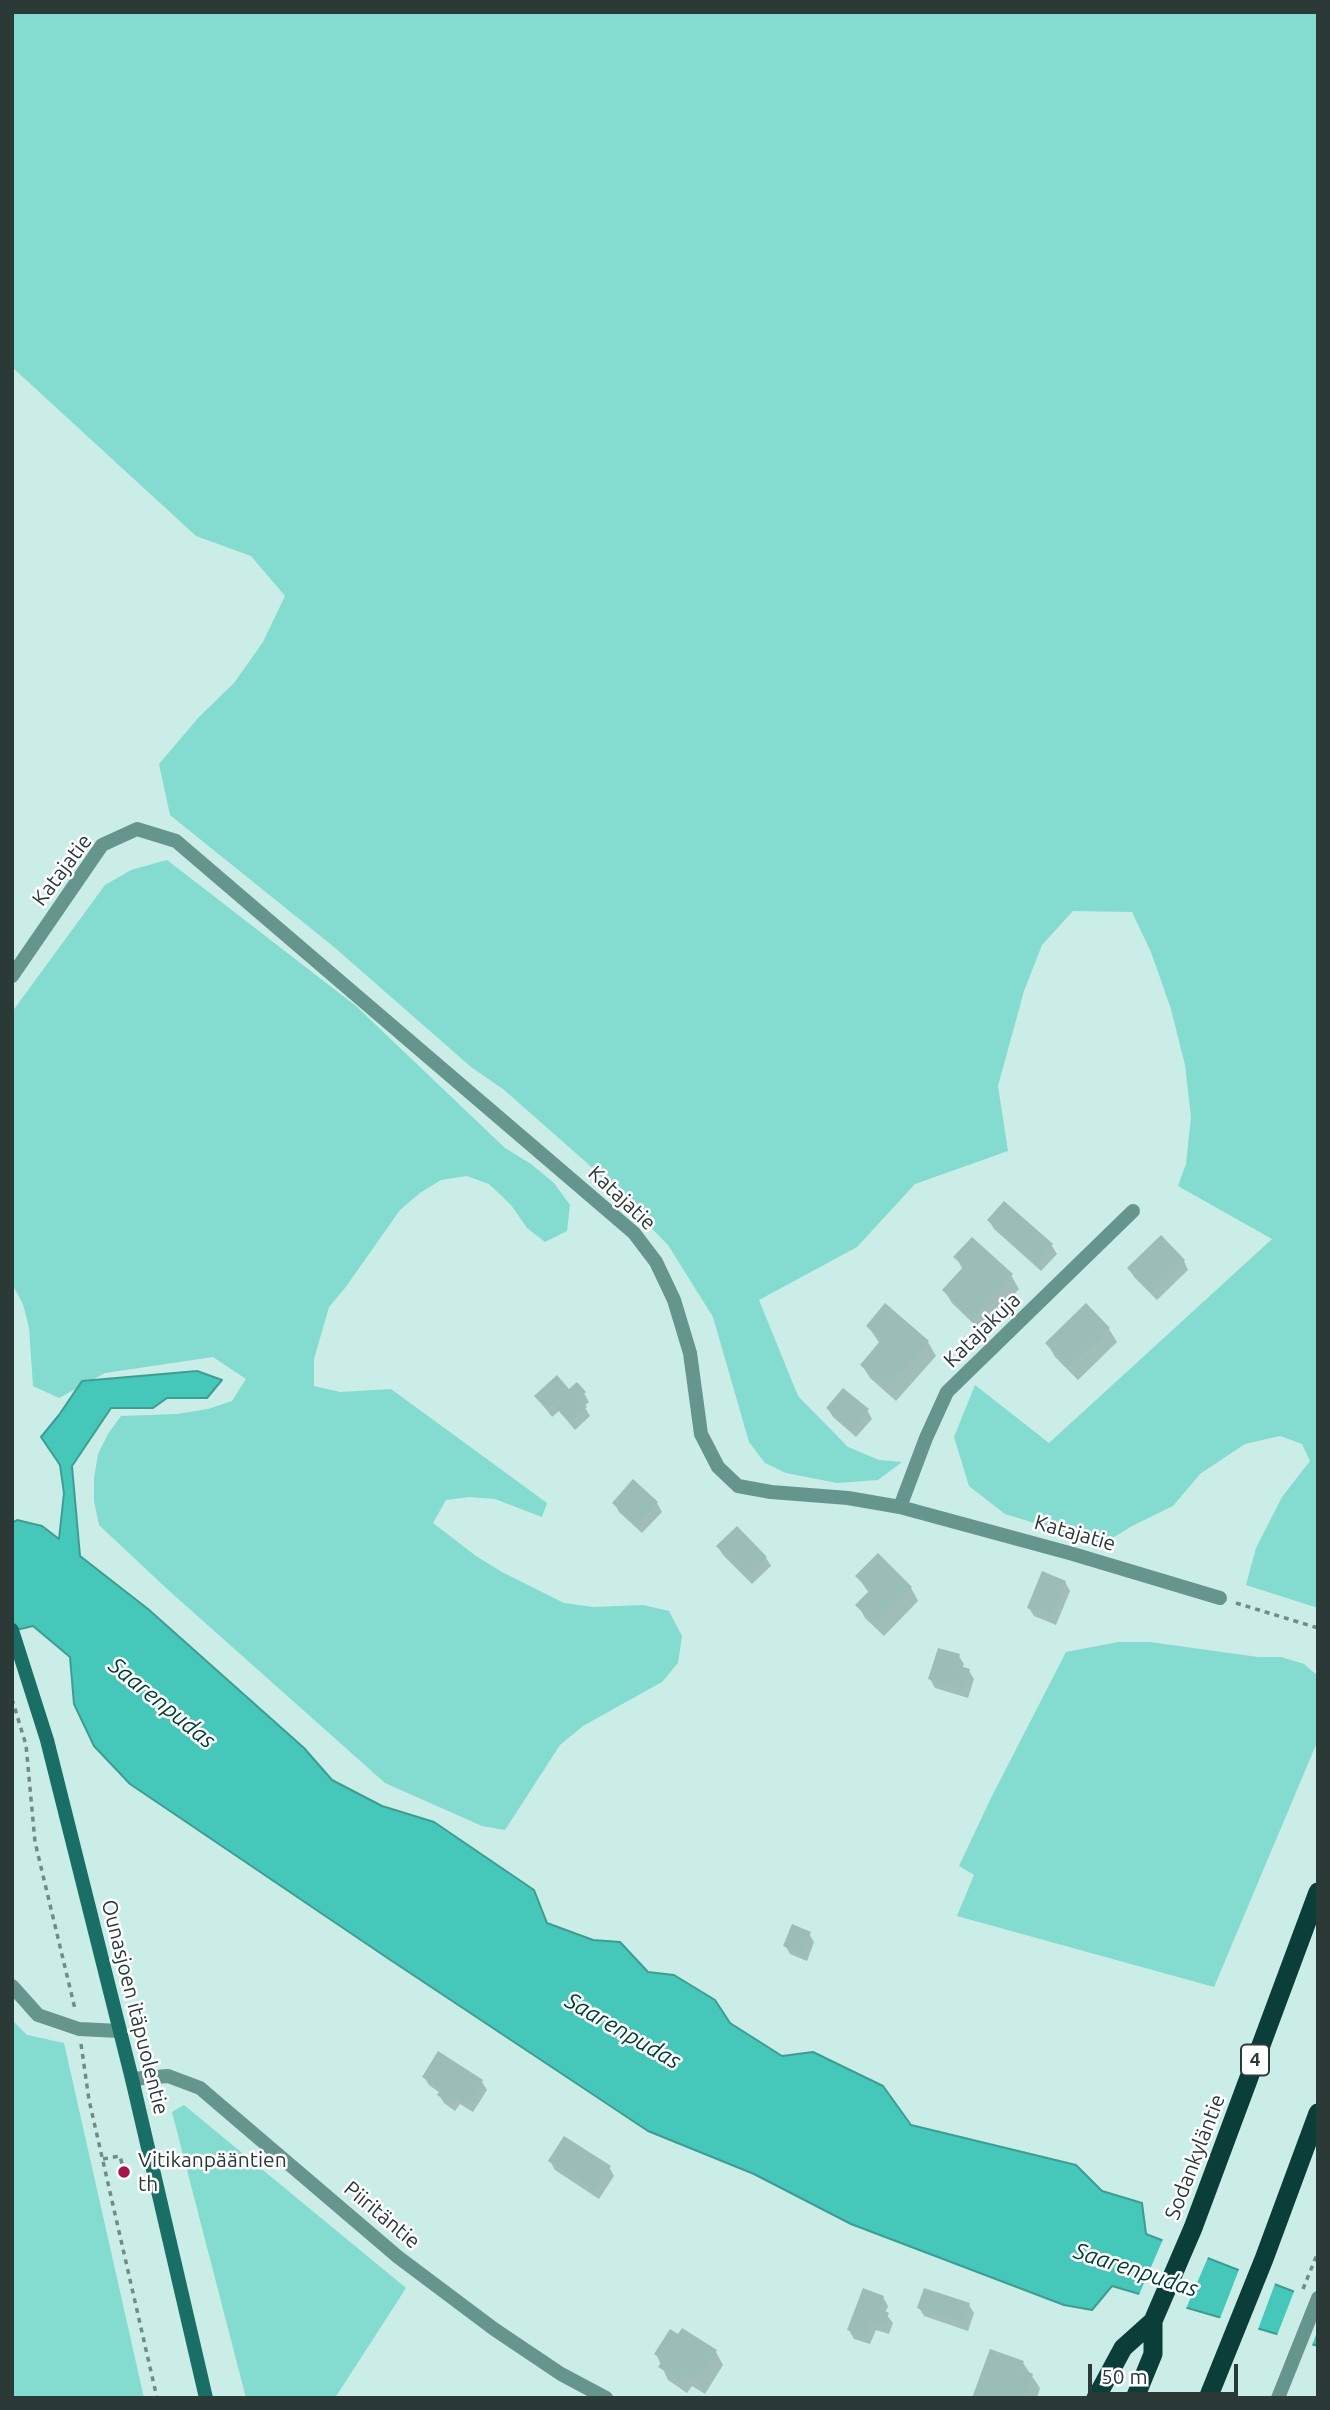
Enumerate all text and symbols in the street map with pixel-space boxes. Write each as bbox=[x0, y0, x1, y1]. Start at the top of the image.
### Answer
street label: Katajatie bbox=[27, 829, 97, 911]
street label: Katajatie bbox=[583, 1160, 661, 1236]
street label: Katajakuja bbox=[938, 1287, 1026, 1373]
street label: Katajatie bbox=[1031, 1509, 1119, 1557]
water label: Saarenpudas bbox=[103, 1652, 221, 1754]
street label: Ounasjoen itäpuolentie bbox=[96, 1897, 174, 2117]
water label: Saarenpudas bbox=[560, 1987, 686, 2075]
road number: 4 bbox=[1241, 2044, 1269, 2076]
street label: Sodankyläntie bbox=[1160, 2091, 1230, 2223]
place label: Vitikanpääntien th bbox=[138, 2147, 287, 2197]
marker: Vitikanpääntien th bbox=[116, 2164, 132, 2180]
street label: Piiritäntie bbox=[339, 2176, 425, 2254]
water label: Saarenpudas bbox=[1070, 2237, 1202, 2303]
scale bar bbox=[1092, 2350, 1242, 2394]
text: 50 m bbox=[1101, 2364, 1148, 2388]

